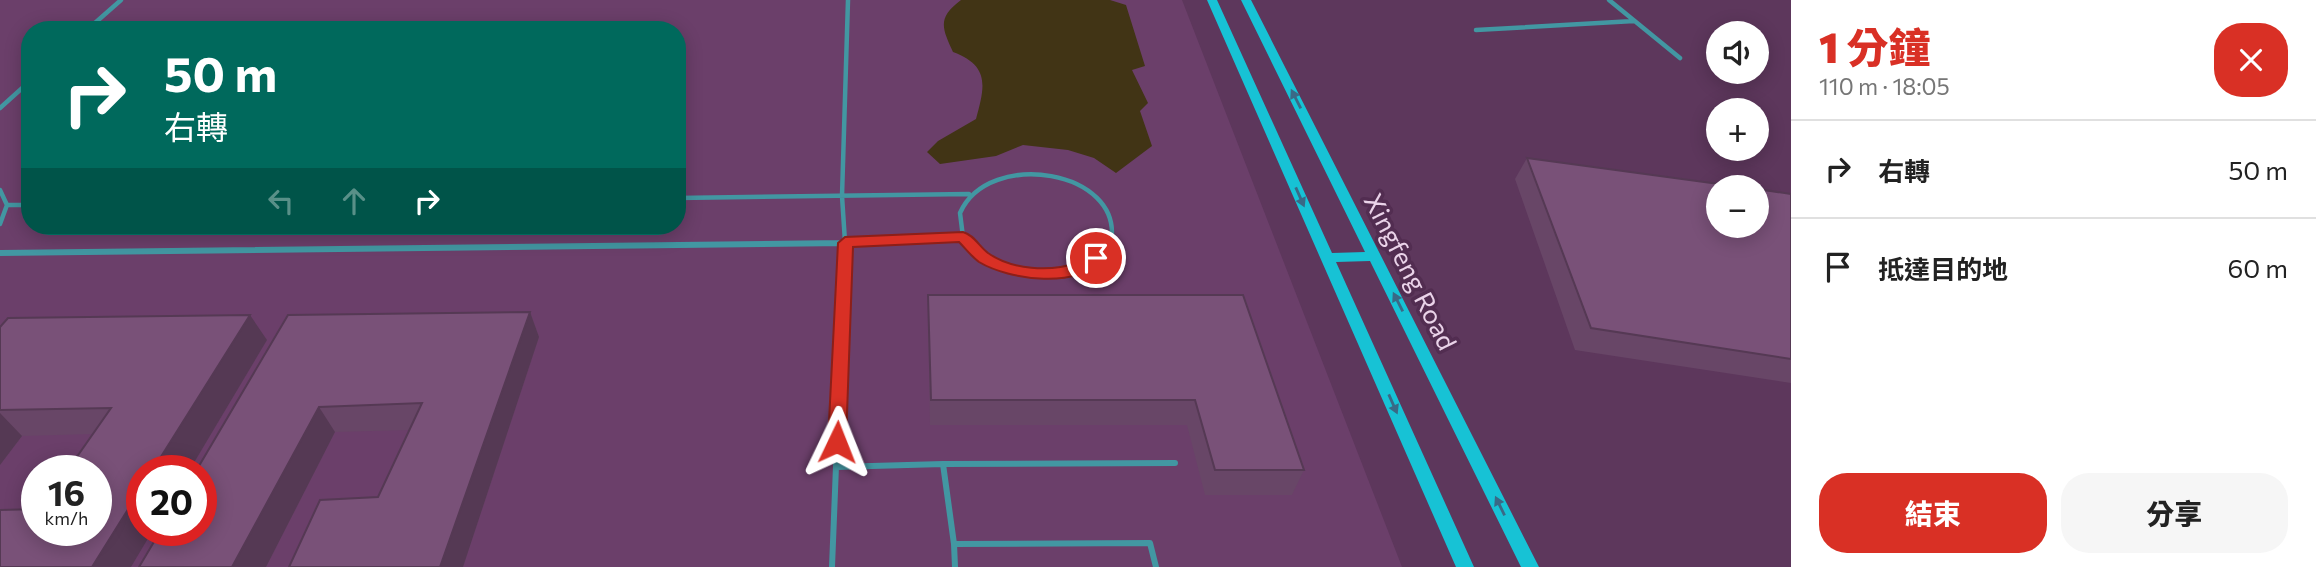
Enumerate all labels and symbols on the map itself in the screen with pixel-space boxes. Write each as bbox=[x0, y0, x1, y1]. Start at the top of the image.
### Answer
one-way arrow bbox=[1290, 89, 1301, 109]
one-way arrow bbox=[1295, 186, 1306, 207]
street label: Xingfeng Road bbox=[1359, 188, 1464, 355]
pin bbox=[1066, 228, 1126, 288]
one-way arrow bbox=[1393, 292, 1404, 312]
one-way arrow bbox=[1388, 394, 1399, 415]
position arrow bbox=[800, 405, 874, 479]
speed limit sign: 20 bbox=[126, 455, 217, 546]
one-way arrow bbox=[1494, 496, 1505, 516]

